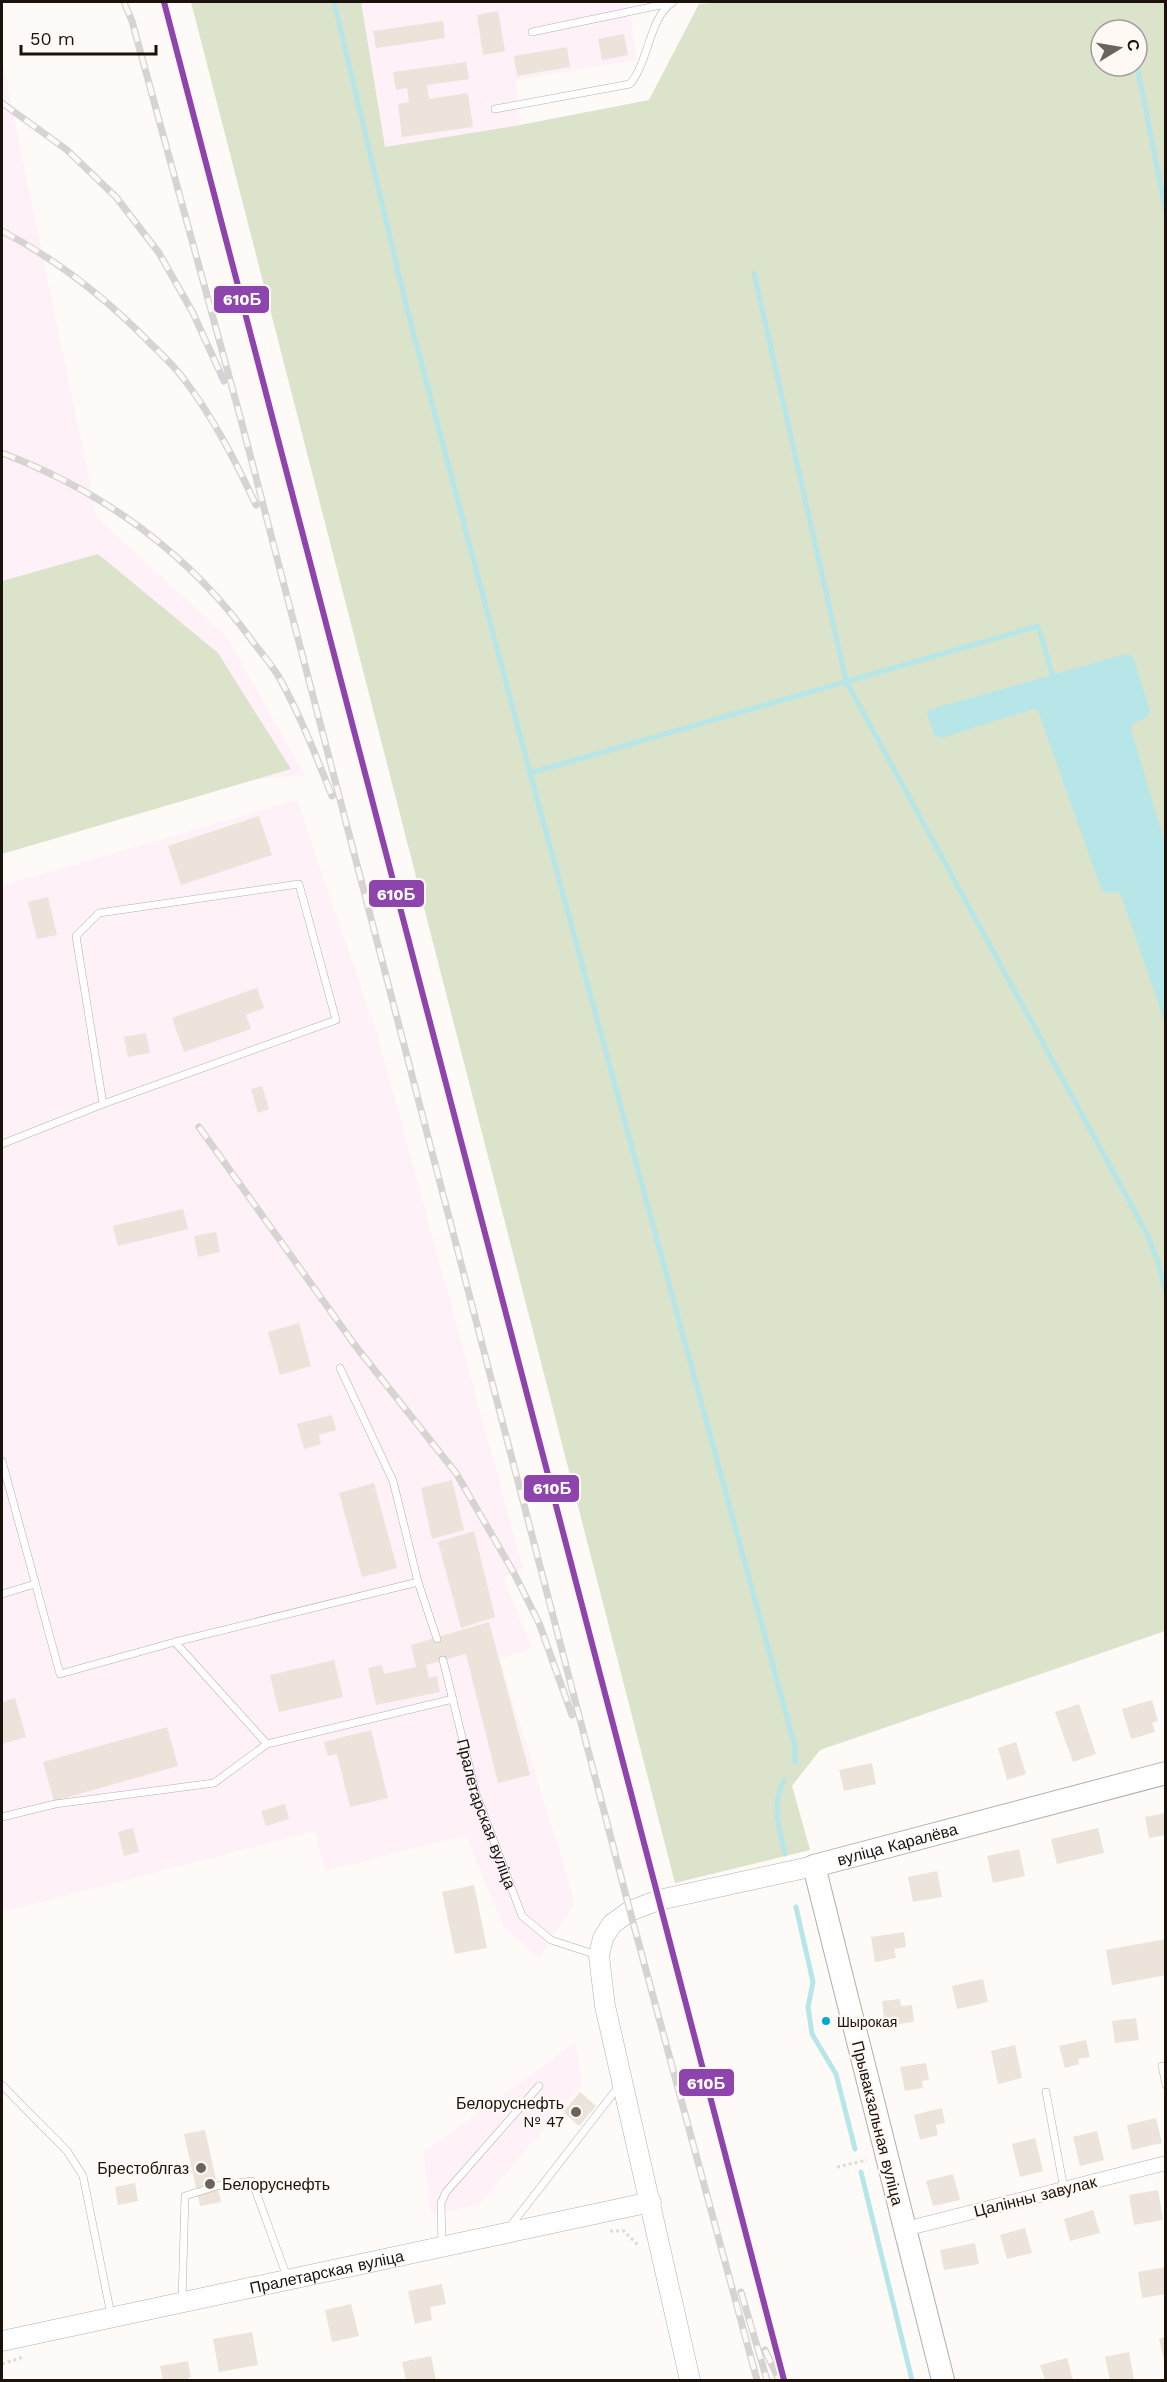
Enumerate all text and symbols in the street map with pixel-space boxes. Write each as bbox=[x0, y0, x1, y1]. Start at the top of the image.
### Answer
scale bar bbox=[21, 18, 156, 56]
north arrow bbox=[1089, 18, 1149, 78]
text: 50 m bbox=[30, 28, 75, 49]
text: С bbox=[1123, 38, 1144, 53]
line badge: 610Б bbox=[213, 285, 270, 314]
text: 610Б bbox=[223, 290, 261, 309]
line badge: 610Б bbox=[368, 879, 425, 908]
text: 610Б bbox=[377, 885, 415, 904]
line badge: 610Б bbox=[523, 1474, 580, 1503]
text: 610Б bbox=[533, 1479, 571, 1498]
street label: Пралетарская вуліца bbox=[453, 1737, 520, 1892]
street label: вуліца Каралёва bbox=[835, 1819, 960, 1869]
place label: Шырокая bbox=[837, 2014, 897, 2030]
marker: Шырокая bbox=[820, 2015, 832, 2027]
street label: Прывакзальная вуліца bbox=[848, 2039, 907, 2207]
line badge: 610Б bbox=[678, 2068, 735, 2097]
text: 610Б bbox=[687, 2074, 725, 2093]
place label: Белоруснефть № 47 bbox=[456, 2094, 564, 2131]
marker: Белоруснефть № 47 bbox=[569, 2105, 583, 2119]
place label: Брестоблгаз bbox=[97, 2159, 189, 2178]
marker: Брестоблгаз bbox=[194, 2161, 208, 2175]
street label: Цалінны завулак bbox=[972, 2172, 1099, 2221]
place label: Белоруснефть bbox=[222, 2175, 330, 2194]
marker: Белоруснефть bbox=[203, 2177, 217, 2191]
street label: Пралетарская вуліца bbox=[248, 2246, 406, 2298]

